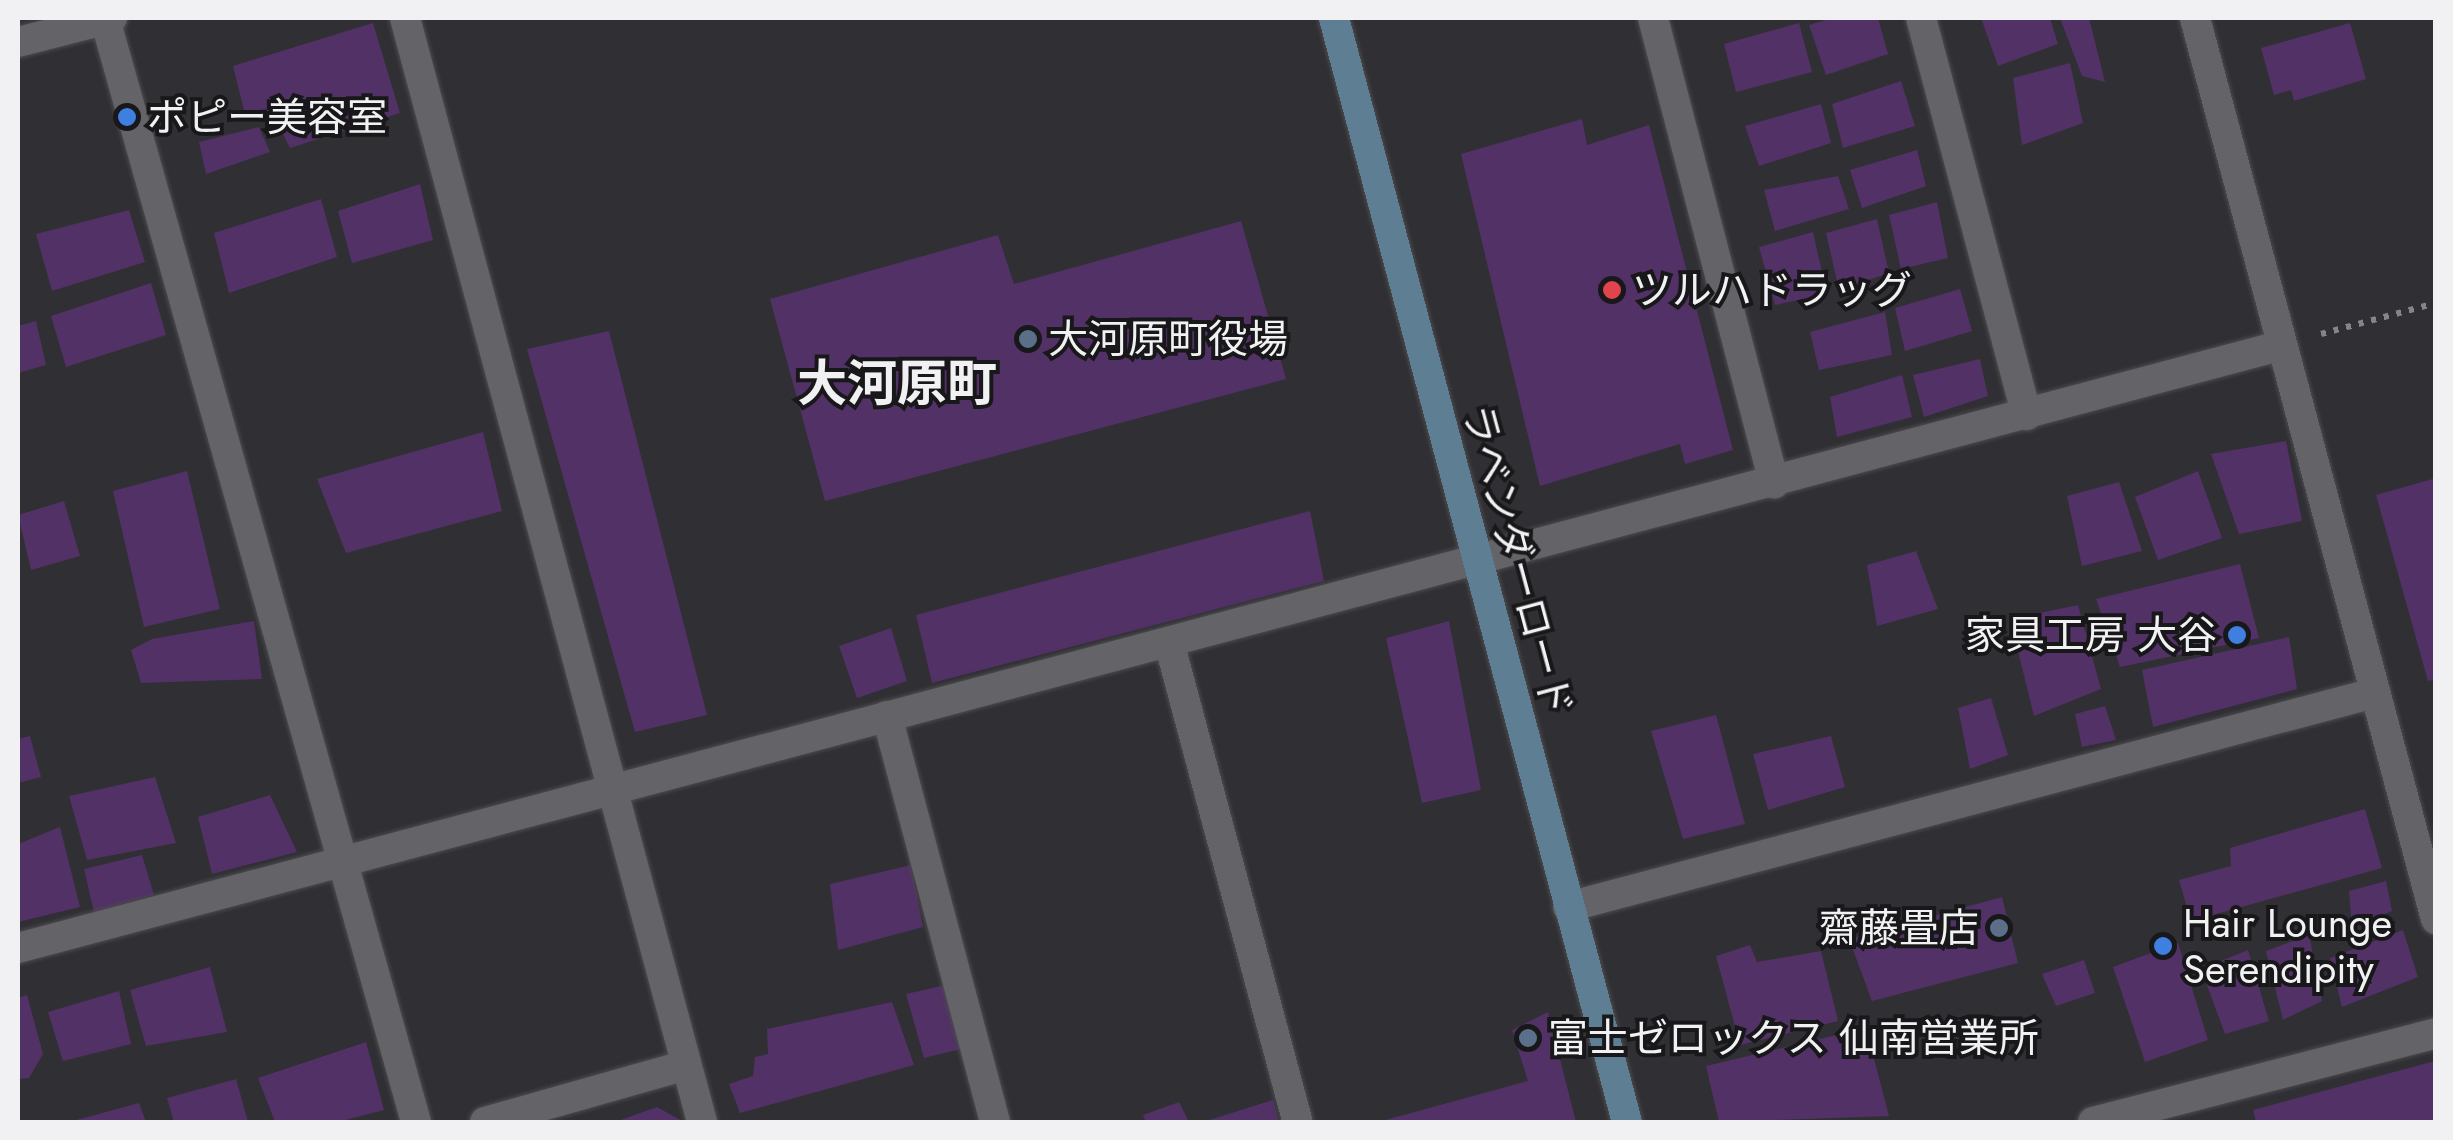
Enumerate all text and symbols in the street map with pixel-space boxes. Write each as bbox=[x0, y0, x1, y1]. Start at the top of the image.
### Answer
place label: ポピー美容室 bbox=[147, 93, 387, 141]
marker: ポピー美容室 bbox=[116, 106, 138, 128]
place label: ツルハドラッグ bbox=[1632, 266, 1912, 314]
marker: ツルハドラッグ bbox=[1601, 279, 1623, 301]
place label: 大河原町役場 bbox=[1048, 315, 1288, 363]
marker: 大河原町役場 bbox=[1017, 328, 1039, 350]
district label: 大河原町 bbox=[797, 354, 997, 414]
street label: ラベンダーロード bbox=[1453, 399, 1583, 721]
place label: 家具工房 大谷 bbox=[1965, 611, 2217, 659]
marker: 家具工房 大谷 bbox=[2226, 624, 2248, 646]
place label: Hair Lounge Serendipity bbox=[2183, 899, 2392, 993]
place label: 齋藤畳店 bbox=[1819, 904, 1979, 952]
marker: 齋藤畳店 bbox=[1988, 917, 2010, 939]
marker: Hair Lounge Serendipity bbox=[2152, 935, 2174, 957]
place label: 富士ゼロックス 仙南営業所 bbox=[1548, 1014, 2040, 1062]
marker: 富士ゼロックス 仙南営業所 bbox=[1517, 1027, 1539, 1049]

